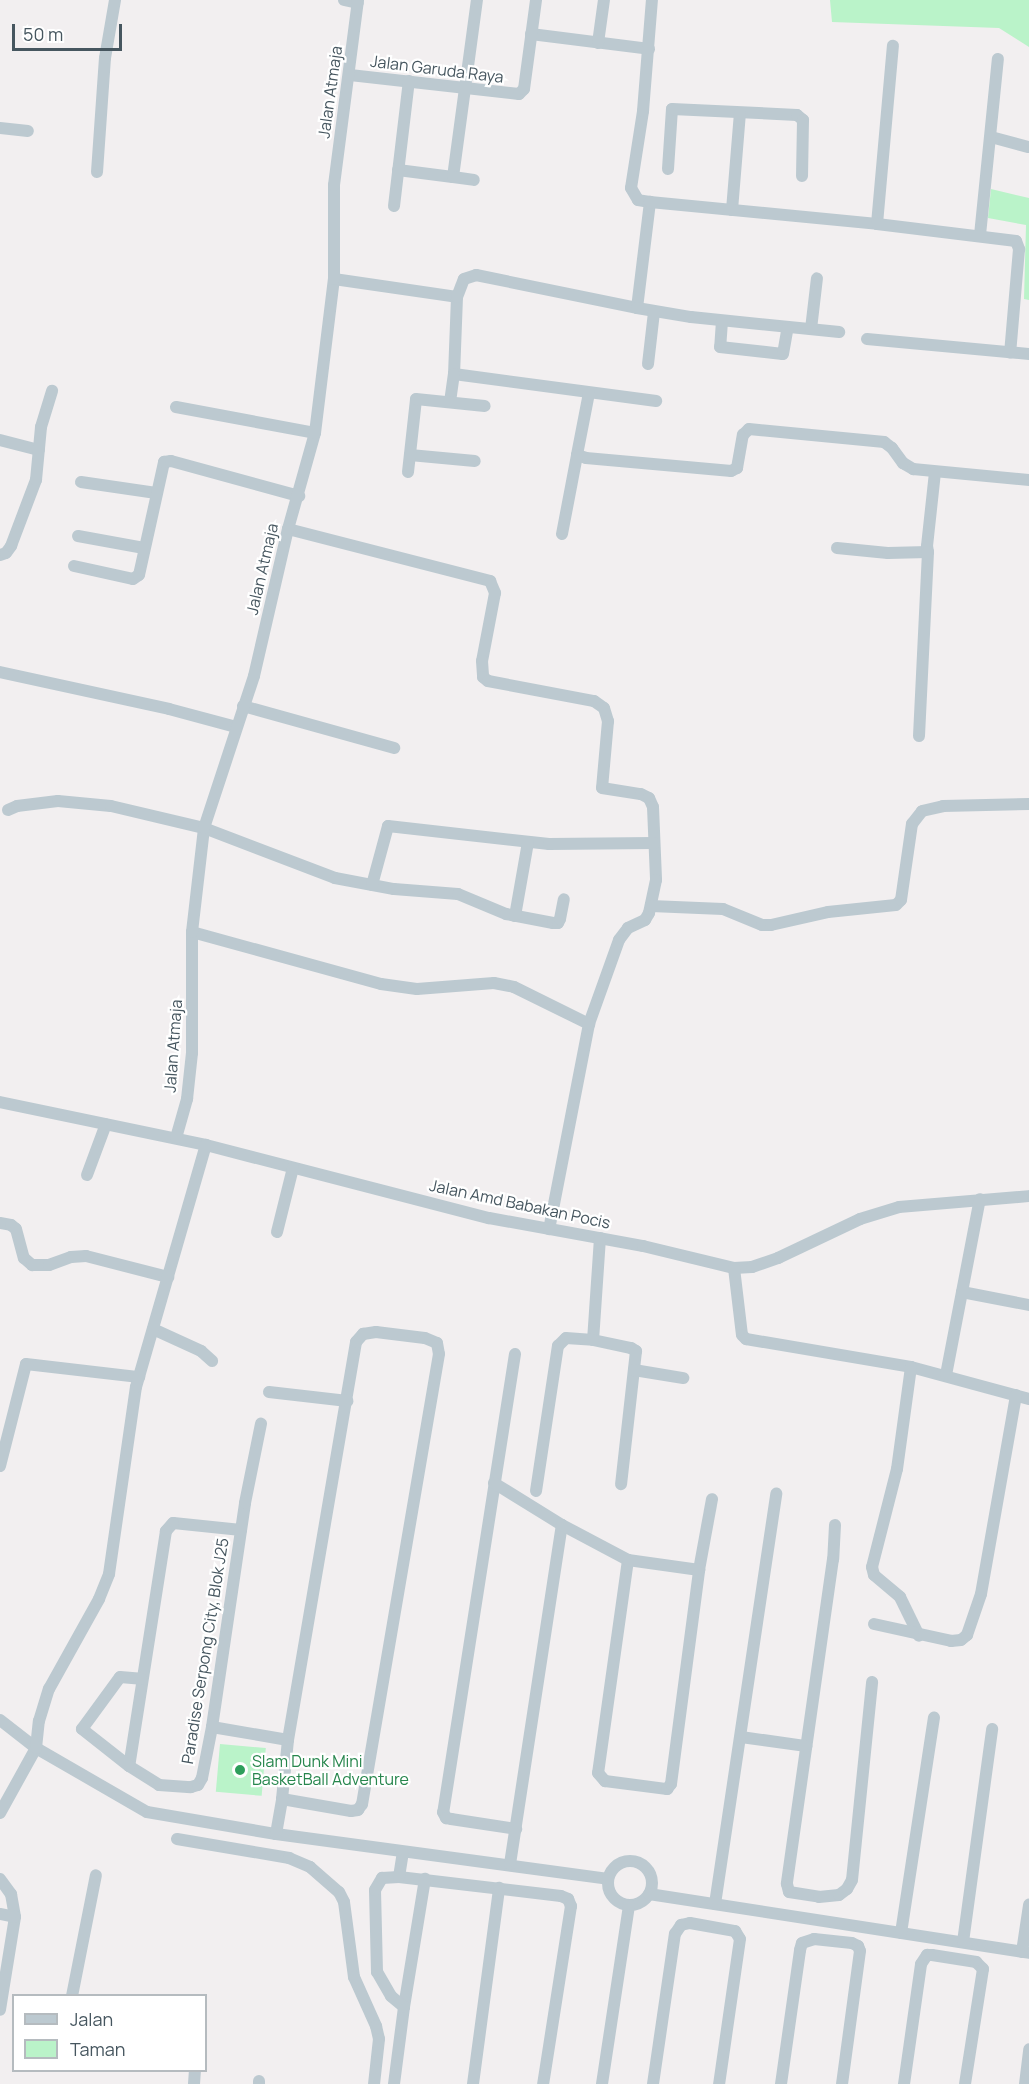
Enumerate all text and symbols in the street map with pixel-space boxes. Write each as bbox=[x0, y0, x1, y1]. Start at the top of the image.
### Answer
scale bar bbox=[15, 12, 124, 50]
text: 50 m bbox=[23, 22, 63, 46]
street label: Jalan Atmaja bbox=[314, 45, 346, 139]
street label: Jalan Garuda Raya bbox=[369, 51, 505, 87]
street label: Jalan Atmaja bbox=[242, 521, 282, 617]
street label: Jalan Atmaja bbox=[160, 999, 186, 1093]
street label: Jalan Amd Babakan Pocis bbox=[428, 1175, 612, 1233]
street label: Paradise Serpong City, Blok J25 bbox=[178, 1537, 232, 1765]
place label: Slam Dunk Mini BasketBall Adventure bbox=[252, 1751, 409, 1789]
marker: Slam Dunk Mini BasketBall Adventure bbox=[233, 1763, 247, 1777]
legend bbox=[12, 1994, 207, 2072]
text: Jalan bbox=[70, 2007, 113, 2031]
text: Taman bbox=[70, 2037, 125, 2061]

